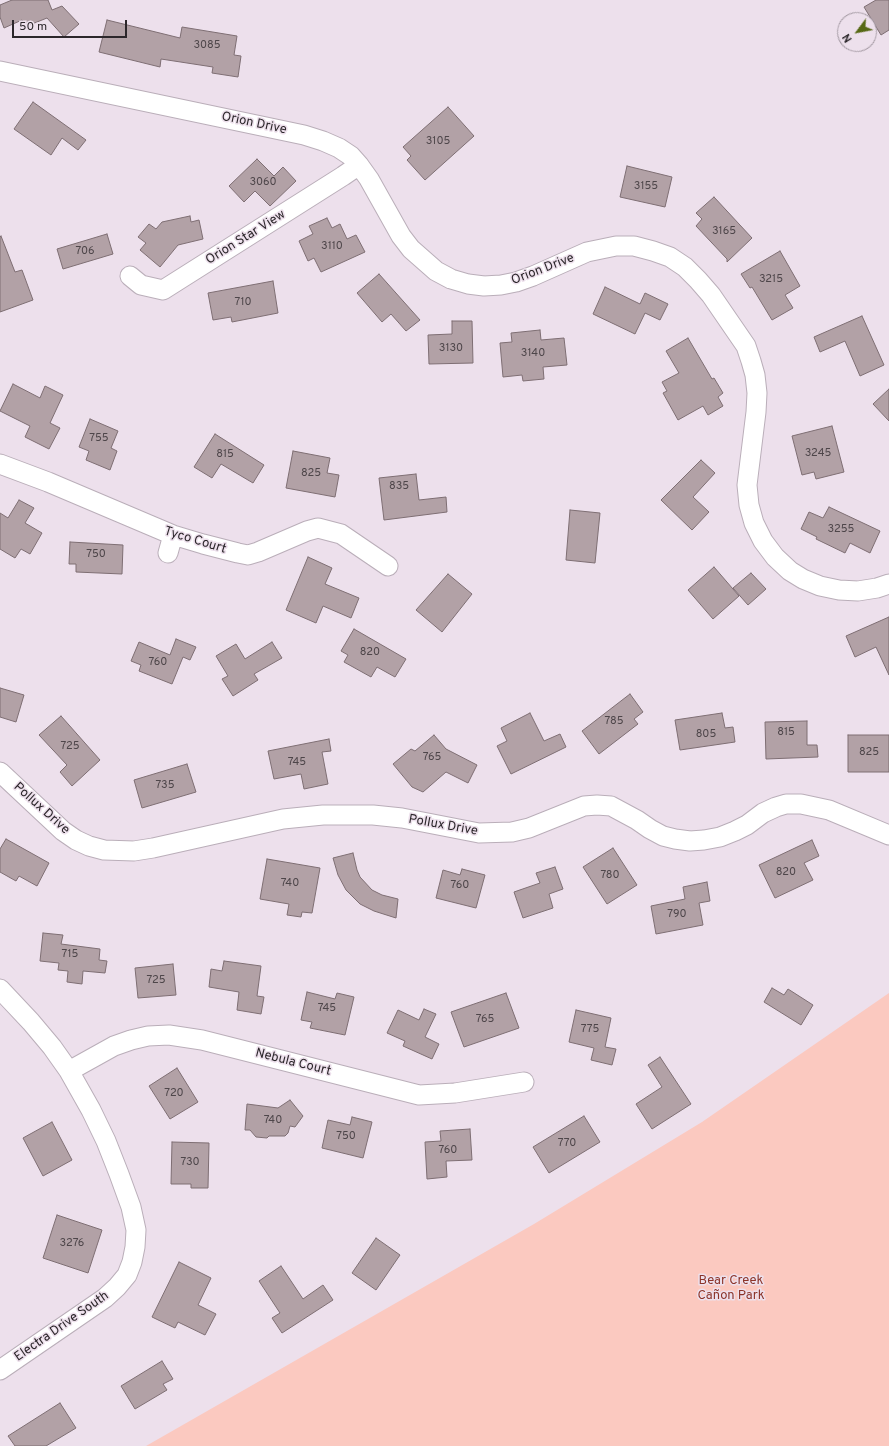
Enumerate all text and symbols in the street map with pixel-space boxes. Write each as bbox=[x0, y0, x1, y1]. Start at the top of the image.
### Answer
scale bar bbox=[14, 12, 129, 38]
north arrow bbox=[837, 12, 877, 52]
text: 50 m bbox=[19, 19, 47, 35]
text: N bbox=[840, 31, 856, 45]
house number: 3085 bbox=[193, 39, 221, 53]
street label: Orion Drive bbox=[220, 109, 288, 139]
house number: 3105 bbox=[426, 135, 450, 149]
house number: 3060 bbox=[249, 176, 277, 190]
house number: 3155 bbox=[634, 180, 658, 194]
street label: Orion Star View bbox=[203, 207, 289, 269]
house number: 3165 bbox=[712, 225, 736, 239]
house number: 3110 bbox=[321, 240, 343, 254]
house number: 706 bbox=[75, 245, 95, 259]
street label: Orion Drive bbox=[509, 251, 577, 289]
house number: 3215 bbox=[759, 273, 783, 287]
house number: 710 bbox=[234, 296, 252, 310]
house number: 3130 bbox=[439, 342, 463, 356]
house number: 3140 bbox=[521, 347, 545, 361]
house number: 755 bbox=[89, 432, 109, 446]
house number: 3245 bbox=[805, 447, 831, 461]
house number: 815 bbox=[216, 448, 234, 462]
house number: 825 bbox=[301, 467, 321, 481]
house number: 835 bbox=[389, 480, 409, 494]
house number: 3255 bbox=[828, 523, 854, 537]
street label: Tyco Court bbox=[162, 524, 228, 558]
house number: 750 bbox=[86, 548, 106, 562]
house number: 820 bbox=[360, 646, 380, 660]
house number: 760 bbox=[149, 656, 167, 670]
house number: 785 bbox=[605, 715, 623, 729]
house number: 815 bbox=[777, 726, 795, 740]
house number: 805 bbox=[696, 728, 716, 742]
house number: 725 bbox=[60, 740, 80, 754]
house number: 825 bbox=[859, 746, 879, 760]
house number: 765 bbox=[423, 751, 441, 765]
house number: 745 bbox=[288, 756, 306, 770]
house number: 735 bbox=[155, 779, 175, 793]
street label: Pollux Drive bbox=[10, 780, 72, 838]
street label: Pollux Drive bbox=[407, 812, 479, 840]
house number: 820 bbox=[776, 866, 796, 880]
house number: 780 bbox=[600, 869, 620, 883]
house number: 740 bbox=[281, 877, 299, 891]
house number: 760 bbox=[451, 879, 469, 893]
house number: 790 bbox=[667, 908, 687, 922]
house number: 715 bbox=[62, 948, 78, 962]
house number: 725 bbox=[146, 974, 166, 988]
house number: 745 bbox=[318, 1002, 336, 1016]
house number: 765 bbox=[476, 1013, 494, 1027]
house number: 775 bbox=[581, 1023, 599, 1037]
street label: Nebula Court bbox=[254, 1046, 332, 1080]
house number: 720 bbox=[164, 1087, 184, 1101]
house number: 740 bbox=[264, 1114, 282, 1128]
house number: 750 bbox=[336, 1130, 356, 1144]
house number: 770 bbox=[558, 1137, 576, 1151]
house number: 760 bbox=[439, 1144, 457, 1158]
house number: 730 bbox=[180, 1156, 200, 1170]
house number: 3276 bbox=[60, 1237, 84, 1251]
park label: Bear Creek Cañon Park bbox=[697, 1273, 765, 1304]
street label: Electra Drive South bbox=[12, 1289, 112, 1365]

